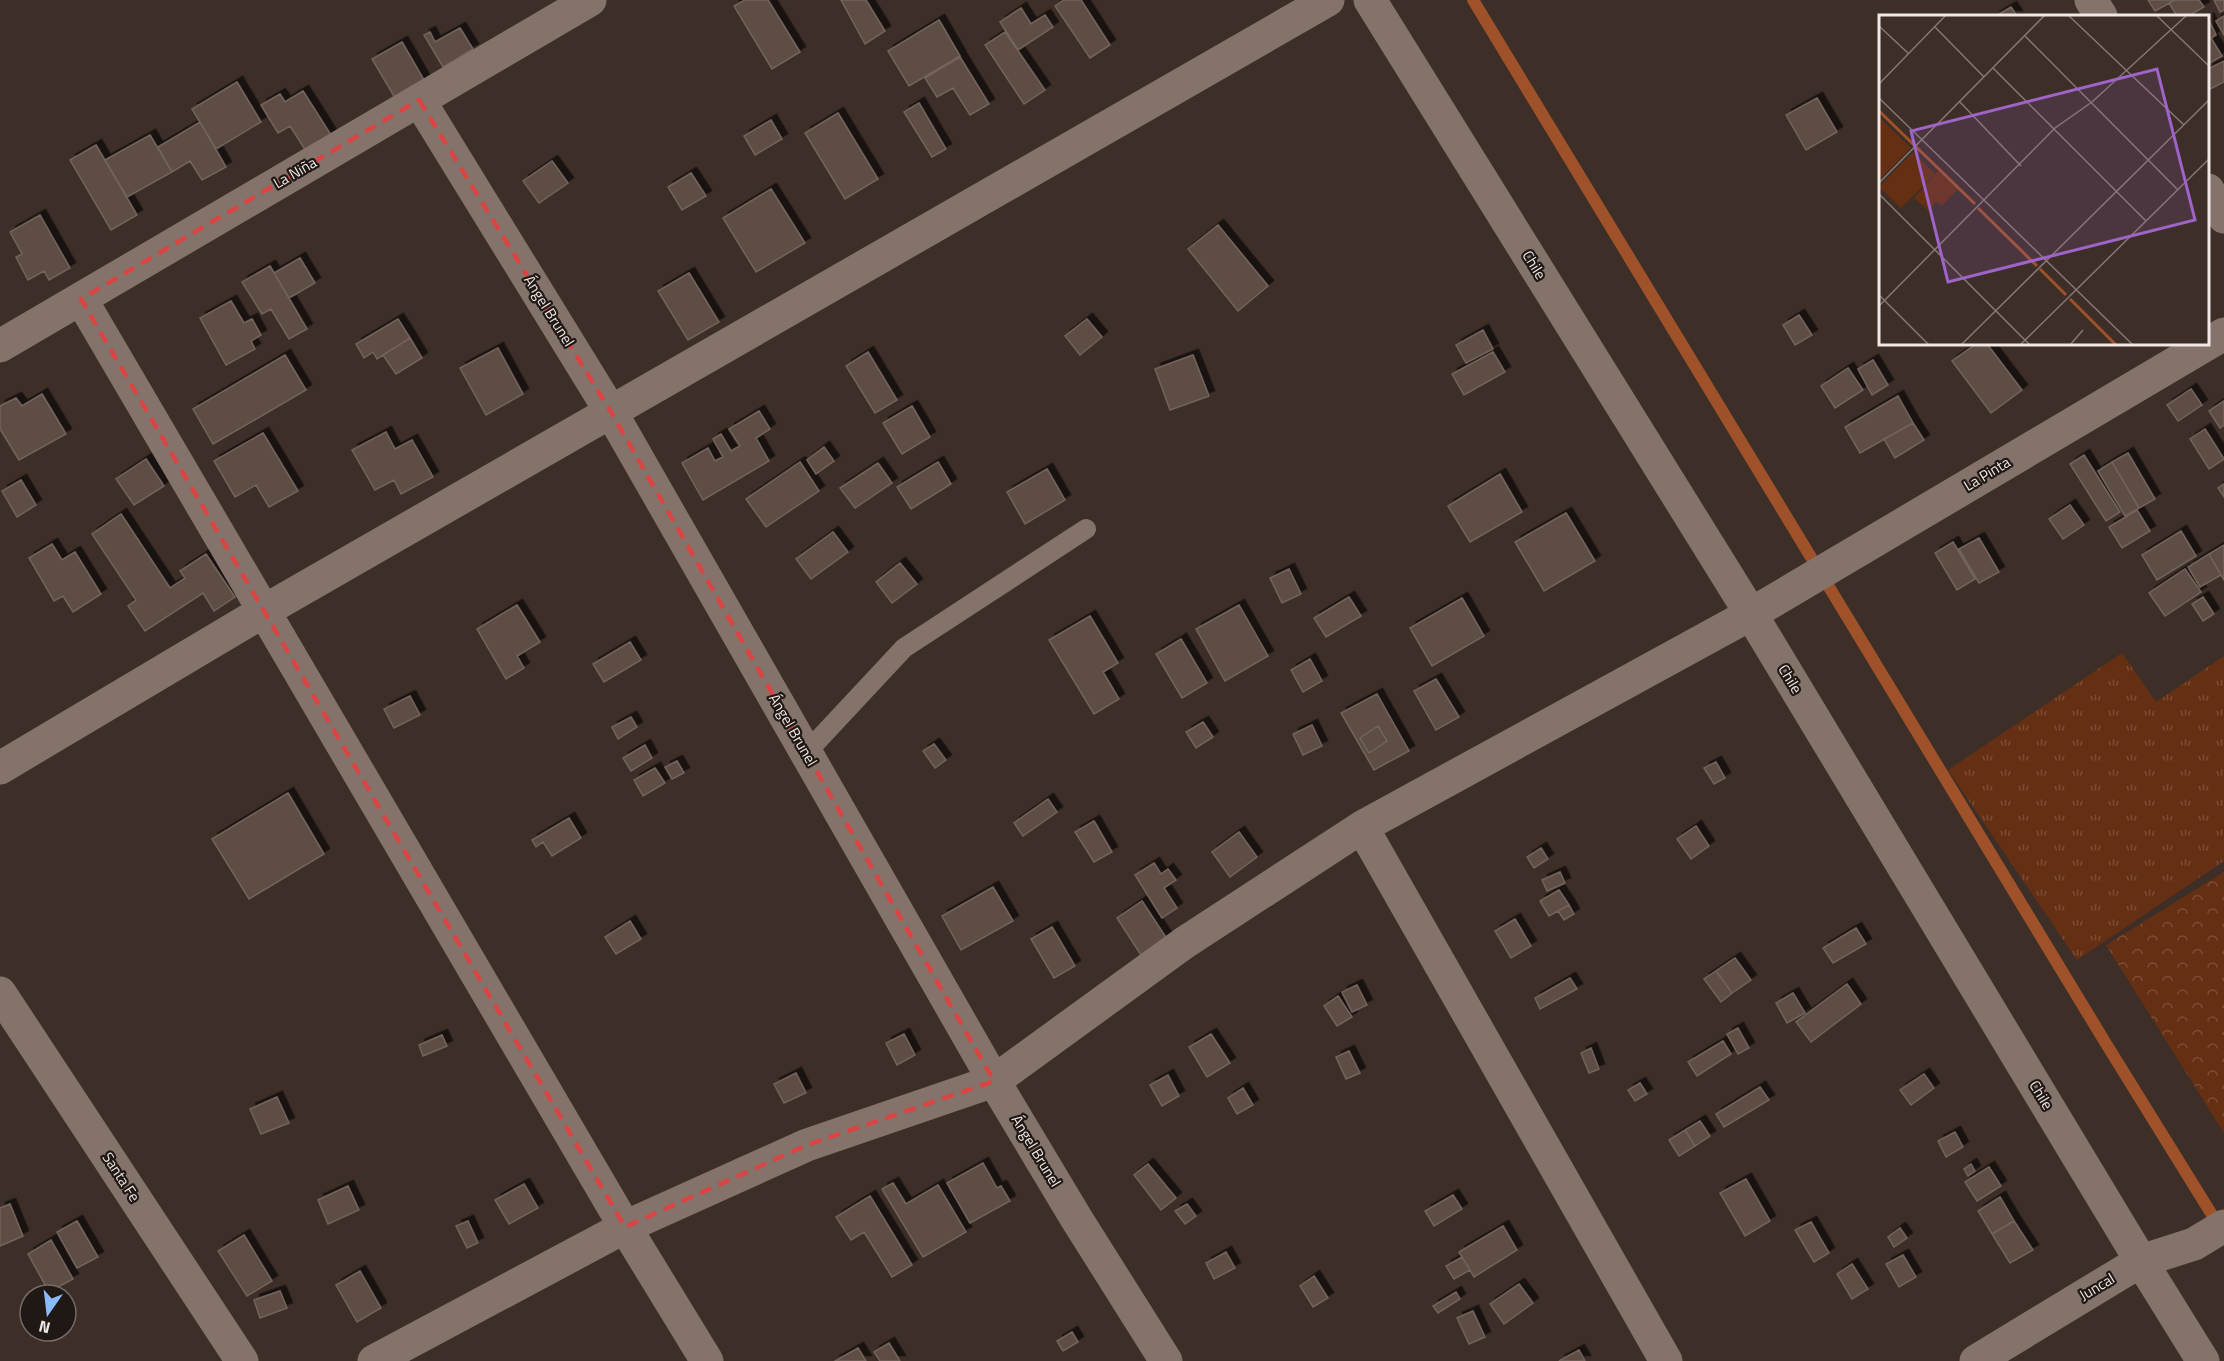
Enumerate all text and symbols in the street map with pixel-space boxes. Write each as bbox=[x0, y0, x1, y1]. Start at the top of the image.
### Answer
inset map bbox=[1879, 15, 2209, 345]
street label: La Niña bbox=[269, 151, 321, 194]
street label: Chile bbox=[1517, 246, 1552, 284]
street label: Ángel Brunel bbox=[518, 270, 581, 351]
street label: La Pinta bbox=[1959, 450, 2015, 497]
street label: Chile bbox=[1773, 660, 1808, 698]
street label: Ángel Brunel bbox=[763, 689, 824, 770]
street label: Chile bbox=[2024, 1076, 2059, 1114]
street label: Ángel Brunel bbox=[1006, 1110, 1067, 1191]
street label: Santa Fe bbox=[97, 1147, 146, 1206]
street label: Juncal bbox=[2075, 1267, 2119, 1306]
north arrow bbox=[18, 1283, 78, 1343]
text: N bbox=[36, 1315, 53, 1341]

